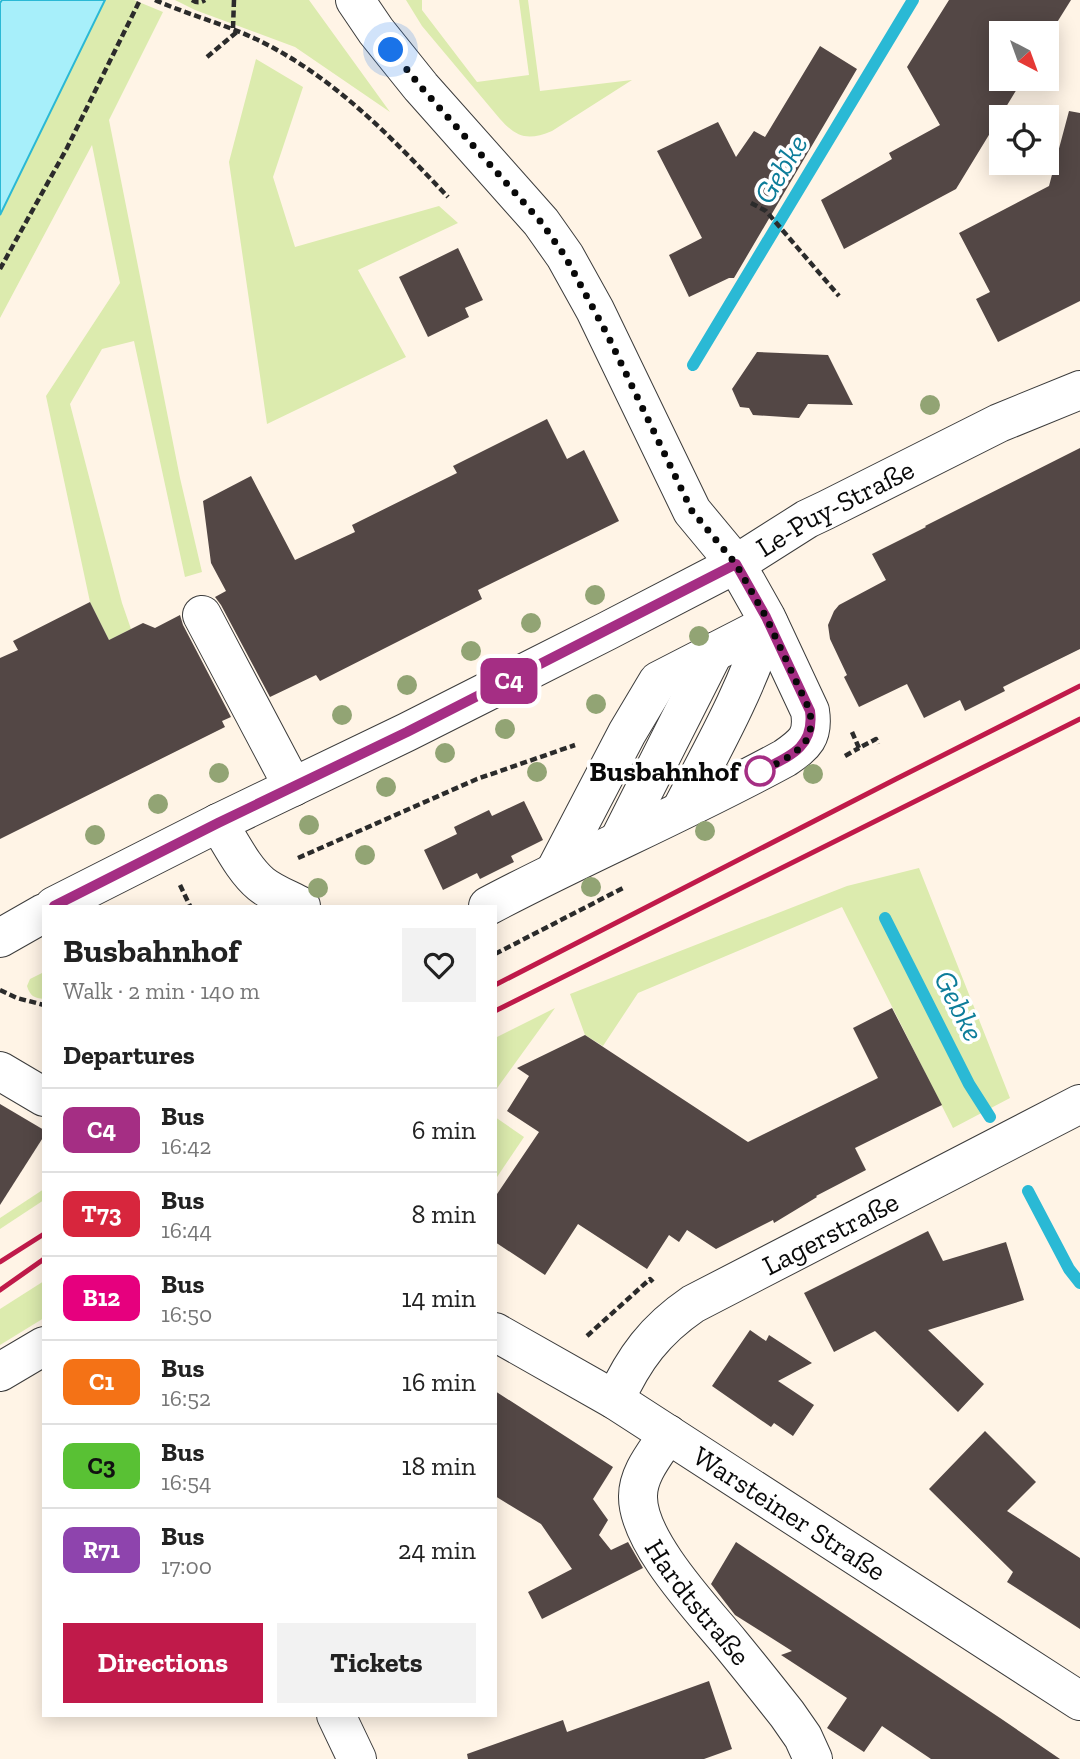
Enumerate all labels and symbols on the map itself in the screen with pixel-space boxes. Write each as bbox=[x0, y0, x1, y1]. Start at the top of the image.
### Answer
north arrow bbox=[989, 21, 1059, 91]
your location bbox=[373, 32, 408, 67]
water label: Gebke bbox=[746, 128, 816, 210]
street label: Le-Puy-Straße bbox=[750, 452, 919, 564]
line badge: C4 bbox=[477, 658, 540, 704]
place label: Busbahnhof bbox=[589, 755, 741, 788]
marker: Busbahnhof bbox=[745, 756, 775, 786]
water label: Gebke bbox=[926, 965, 992, 1047]
street label: Lagerstraße bbox=[757, 1184, 904, 1282]
street label: Warsteiner Straße bbox=[687, 1439, 892, 1587]
street label: Hardtstraße bbox=[638, 1533, 758, 1672]

